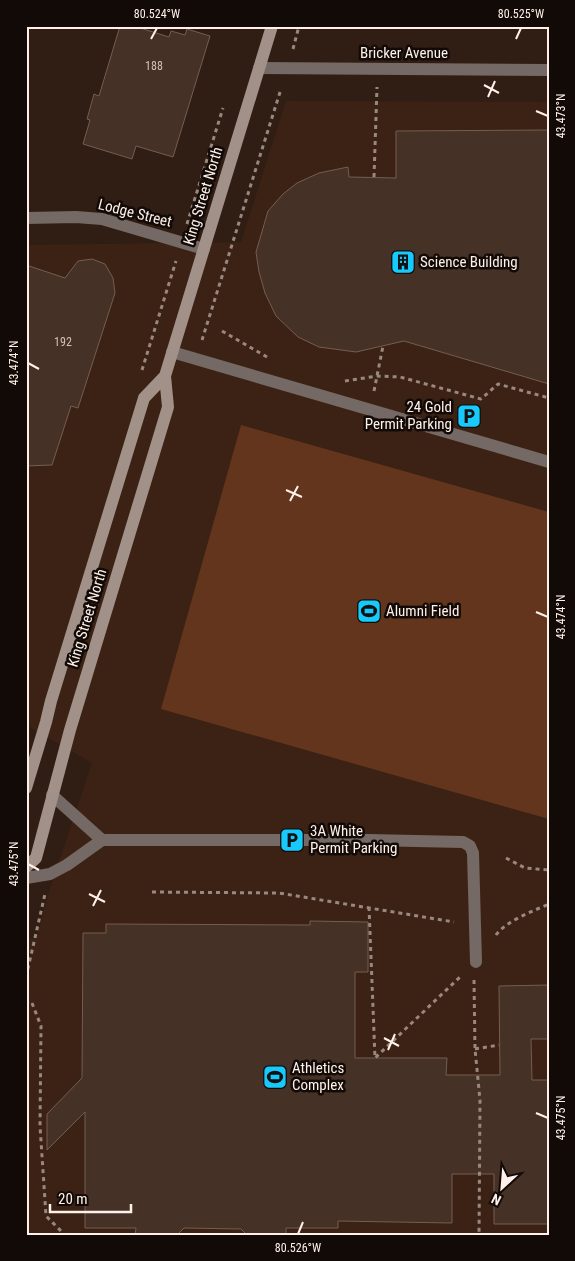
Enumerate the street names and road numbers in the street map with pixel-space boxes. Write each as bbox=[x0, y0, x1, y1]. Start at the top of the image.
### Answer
street label: Bricker Avenue bbox=[360, 44, 448, 62]
street label: King Street North bbox=[180, 145, 226, 247]
street label: Lodge Street bbox=[96, 195, 174, 231]
street label: King Street North bbox=[64, 567, 110, 669]

